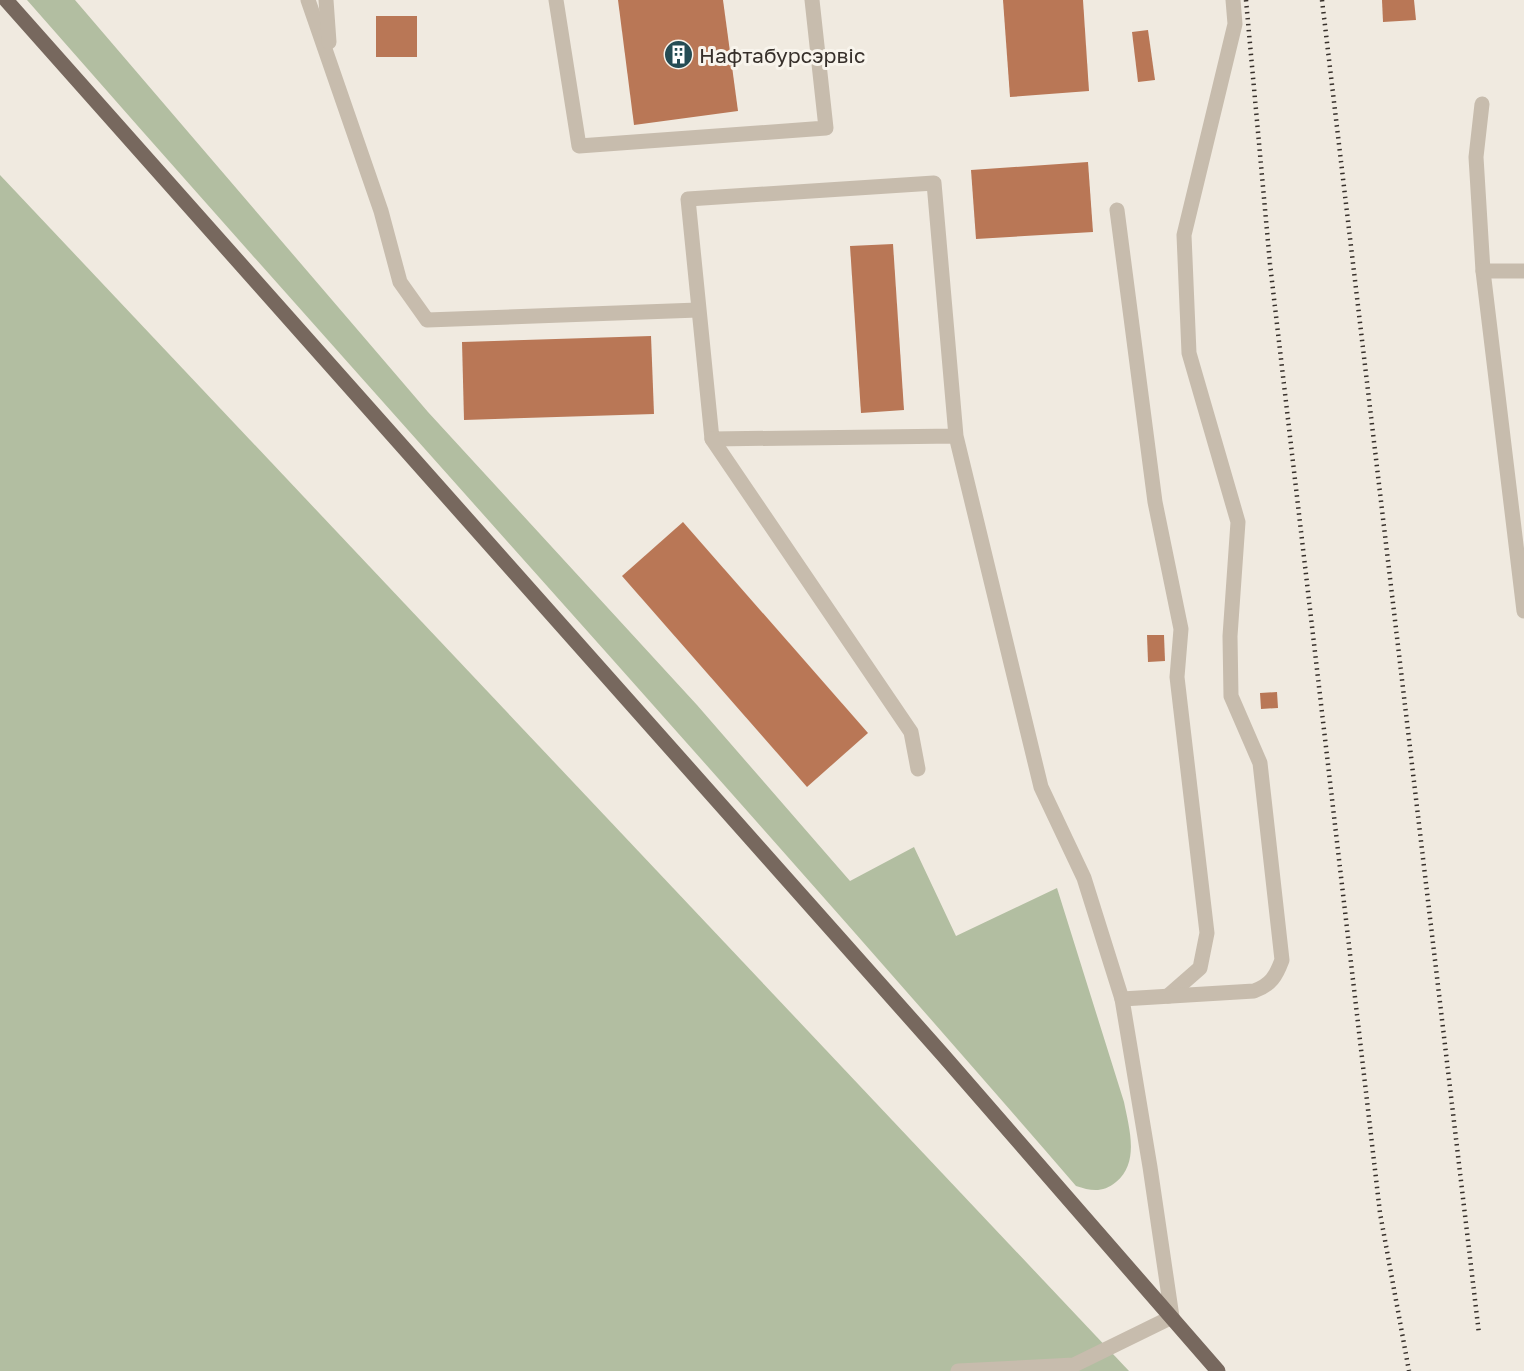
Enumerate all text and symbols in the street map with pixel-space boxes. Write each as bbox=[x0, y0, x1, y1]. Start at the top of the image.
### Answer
building icon: Нафтабурсэрвіс bbox=[662, 39, 694, 71]
place label: Нафтабурсэрвіс bbox=[699, 42, 865, 68]

